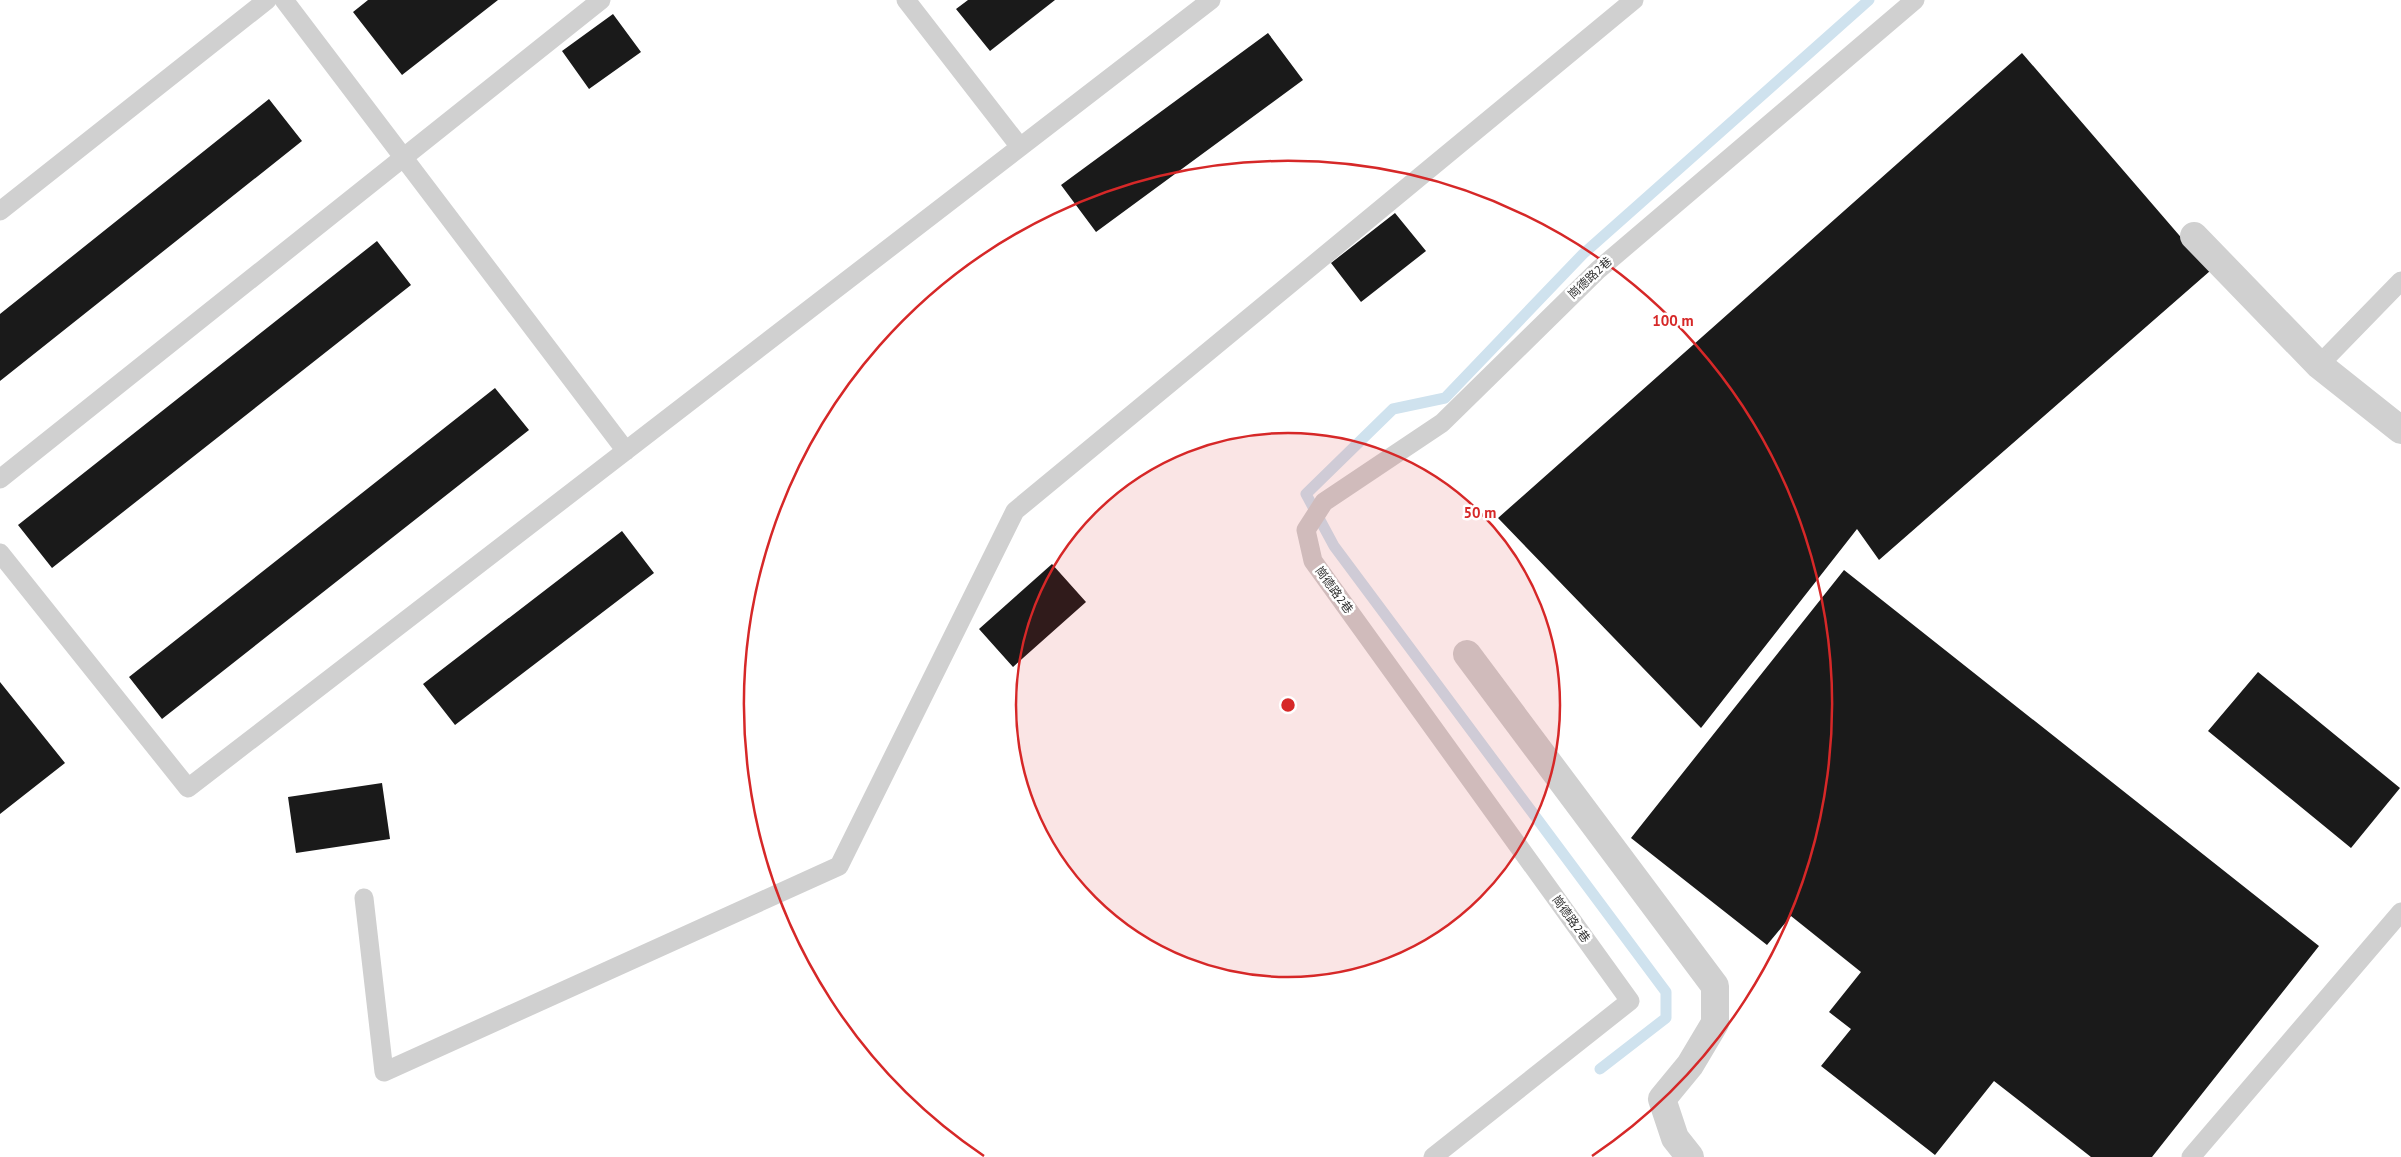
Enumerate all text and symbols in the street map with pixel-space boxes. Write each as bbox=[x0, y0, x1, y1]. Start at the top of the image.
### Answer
street label: 崗德路2巷 bbox=[1565, 254, 1615, 302]
text: 100 m bbox=[1652, 311, 1694, 330]
text: 50 m bbox=[1464, 503, 1496, 522]
street label: 崗德路2巷 bbox=[1312, 563, 1357, 616]
centre of rings bbox=[1279, 696, 1297, 714]
street label: 崗德路2巷 bbox=[1549, 892, 1594, 945]

